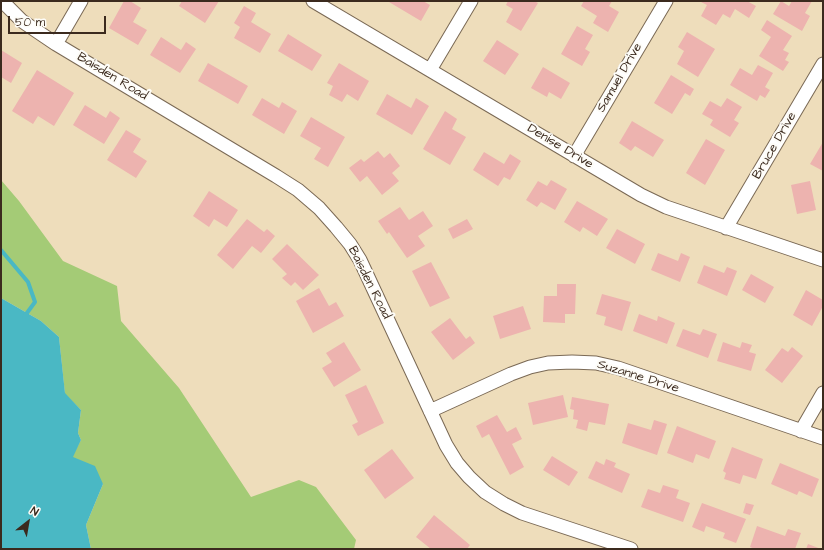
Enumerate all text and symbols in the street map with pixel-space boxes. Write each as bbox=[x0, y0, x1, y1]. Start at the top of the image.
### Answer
scale bar bbox=[10, 8, 108, 34]
text: 50 m bbox=[15, 14, 45, 31]
street label: Samuel Drive bbox=[594, 41, 646, 115]
street label: Baisden Road bbox=[74, 50, 150, 104]
street label: Bruce Drive bbox=[750, 110, 800, 182]
street label: Denise Drive bbox=[524, 121, 596, 173]
street label: Baisden Road bbox=[344, 244, 394, 322]
street label: Suzanne Drive bbox=[595, 357, 681, 397]
north arrow bbox=[8, 502, 48, 542]
text: N bbox=[28, 503, 41, 519]

